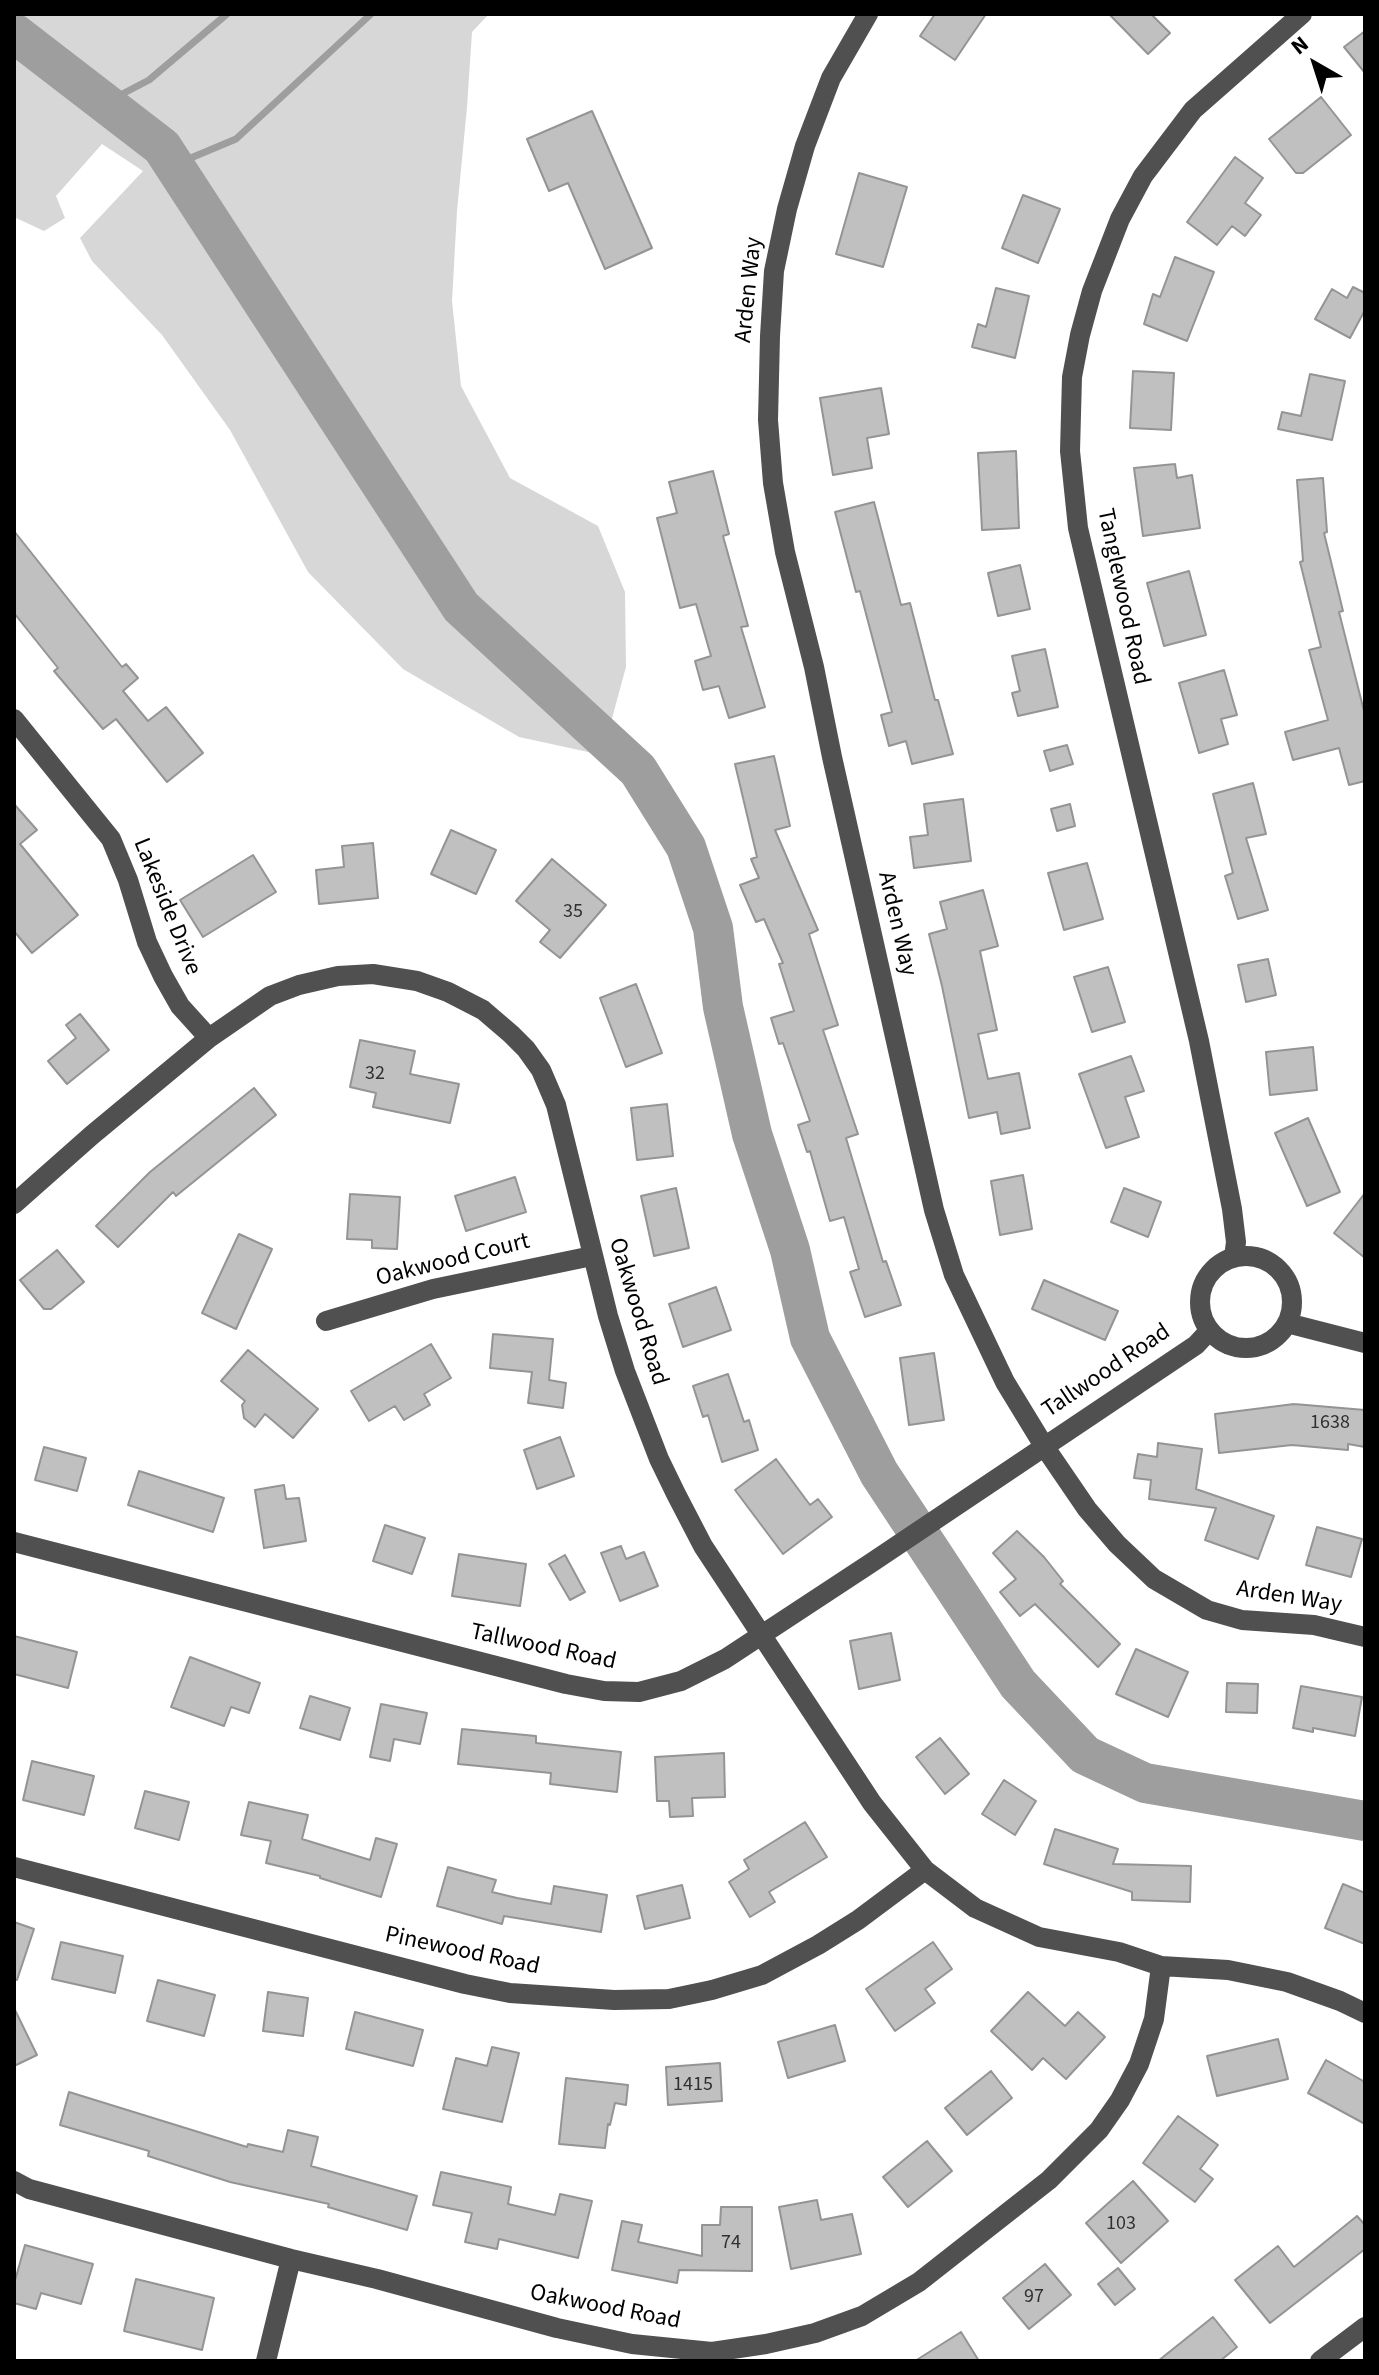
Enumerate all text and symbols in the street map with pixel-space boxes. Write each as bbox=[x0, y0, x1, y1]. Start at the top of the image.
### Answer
north arrow bbox=[1275, 24, 1355, 104]
text: N bbox=[1284, 28, 1316, 62]
street label: Arden Way bbox=[730, 236, 770, 344]
street label: Tanglewood Road bbox=[1089, 506, 1155, 688]
street label: Lakeside Drive bbox=[125, 834, 207, 980]
street label: Arden Way bbox=[870, 869, 922, 979]
house number: 35 bbox=[563, 901, 583, 925]
house number: 32 bbox=[365, 1063, 385, 1087]
street label: Oakwood Court bbox=[373, 1228, 533, 1294]
street label: Oakwood Road bbox=[601, 1235, 673, 1389]
street label: Tallwood Road bbox=[1037, 1319, 1177, 1425]
house number: 1638 bbox=[1310, 1412, 1350, 1436]
street label: Arden Way bbox=[1234, 1575, 1344, 1621]
street label: Tallwood Road bbox=[467, 1619, 619, 1677]
street label: Pinewood Road bbox=[382, 1922, 542, 1982]
house number: 1415 bbox=[673, 2074, 713, 2098]
house number: 103 bbox=[1106, 2213, 1136, 2237]
house number: 74 bbox=[721, 2232, 741, 2256]
street label: Oakwood Road bbox=[527, 2279, 683, 2337]
house number: 97 bbox=[1024, 2286, 1044, 2310]

